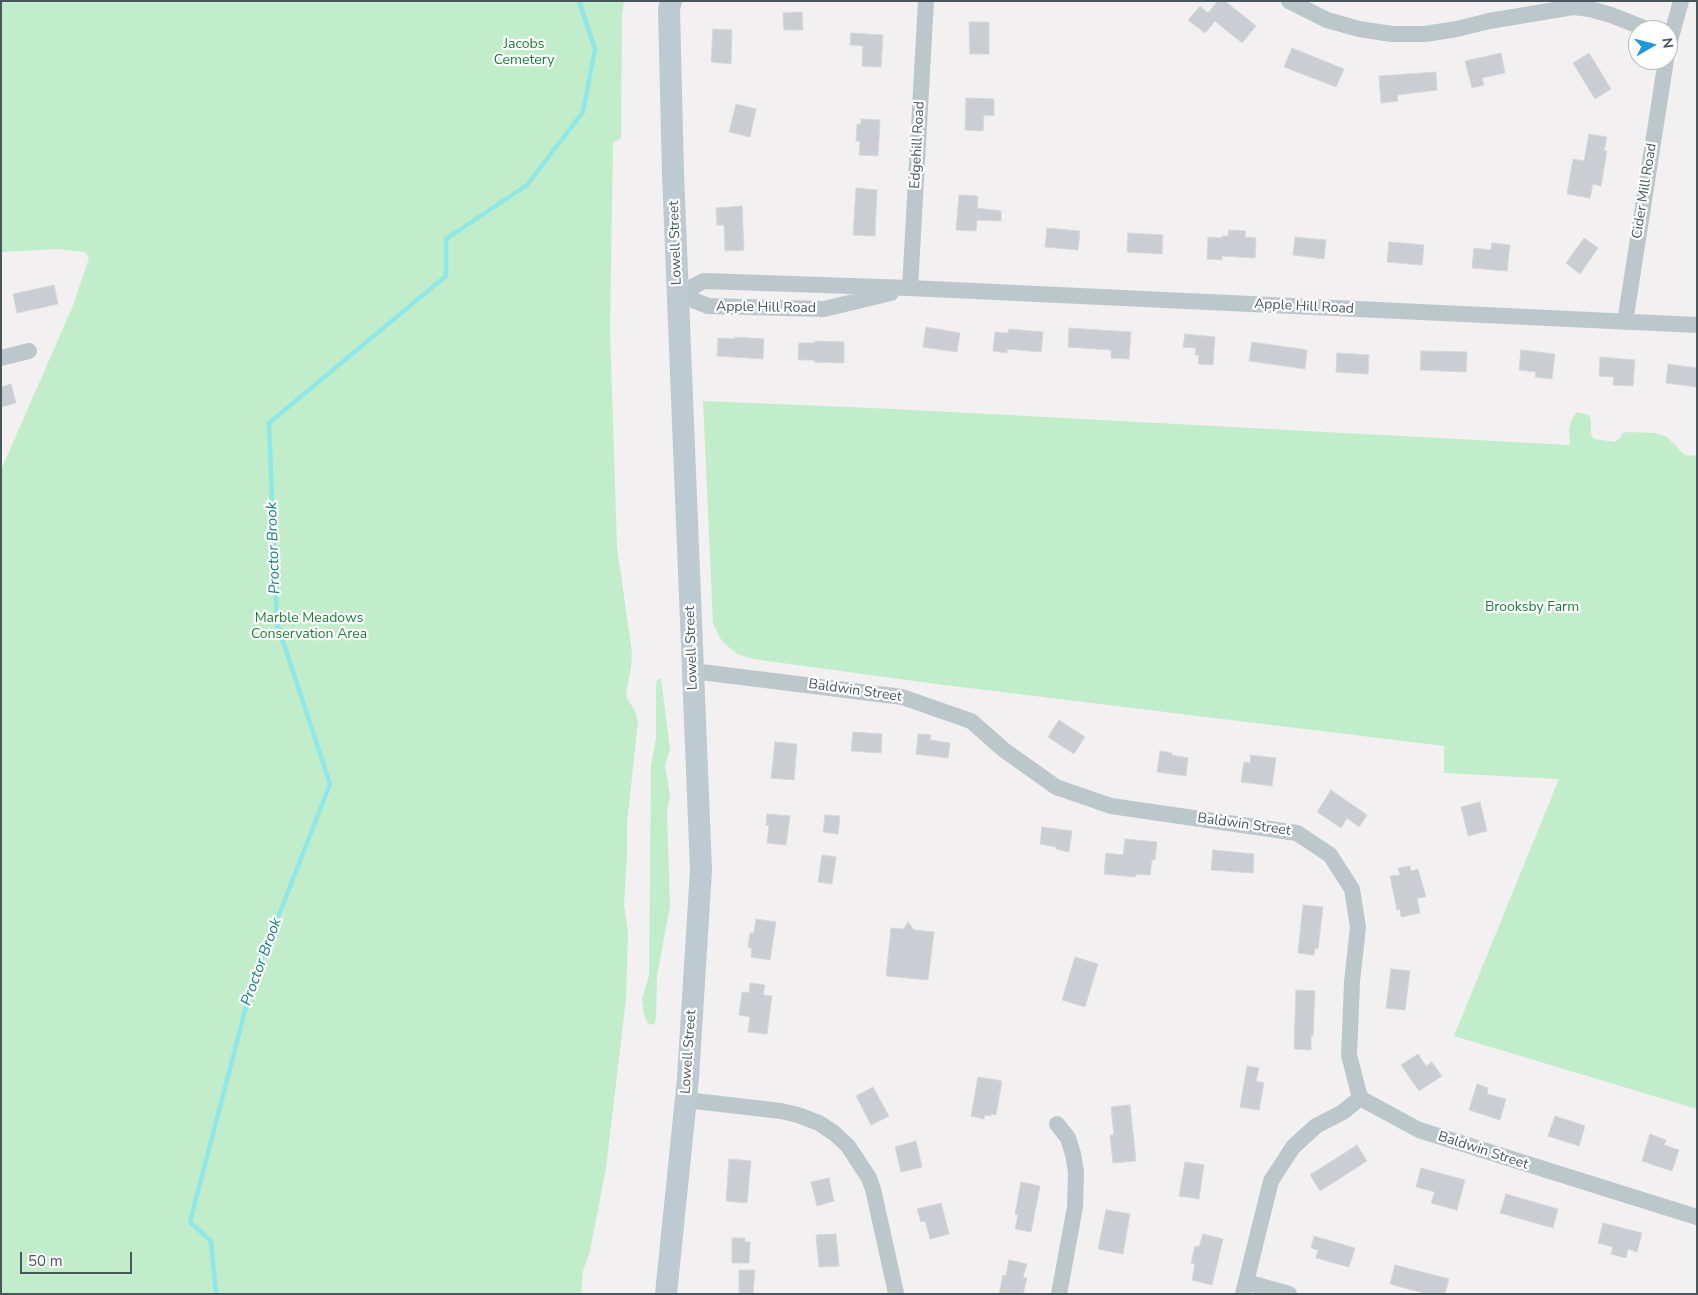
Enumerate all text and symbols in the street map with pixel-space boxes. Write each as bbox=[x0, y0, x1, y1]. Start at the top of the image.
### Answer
north arrow bbox=[1628, 20, 1678, 70]
text: N bbox=[1657, 36, 1677, 49]
park label: Jacobs Cemetery bbox=[494, 37, 554, 70]
street label: Edgehill Road bbox=[907, 101, 929, 189]
street label: Cider Mill Road bbox=[1629, 142, 1661, 240]
street label: Lowell Street bbox=[666, 201, 686, 285]
street label: Apple Hill Road bbox=[1254, 296, 1354, 318]
street label: Apple Hill Road bbox=[716, 299, 816, 317]
water label: Proctor Brook bbox=[263, 502, 285, 594]
park label: Brooksby Farm bbox=[1485, 600, 1579, 616]
street label: Lowell Street bbox=[682, 606, 702, 690]
park label: Marble Meadows Conservation Area bbox=[251, 611, 367, 644]
street label: Baldwin Street bbox=[807, 676, 903, 706]
street label: Baldwin Street bbox=[1196, 810, 1292, 840]
water label: Proctor Brook bbox=[238, 916, 286, 1008]
street label: Lowell Street bbox=[678, 1009, 700, 1095]
street label: Baldwin Street bbox=[1436, 1129, 1530, 1173]
scale bar bbox=[22, 1242, 135, 1274]
text: 50 m bbox=[28, 1251, 63, 1271]

